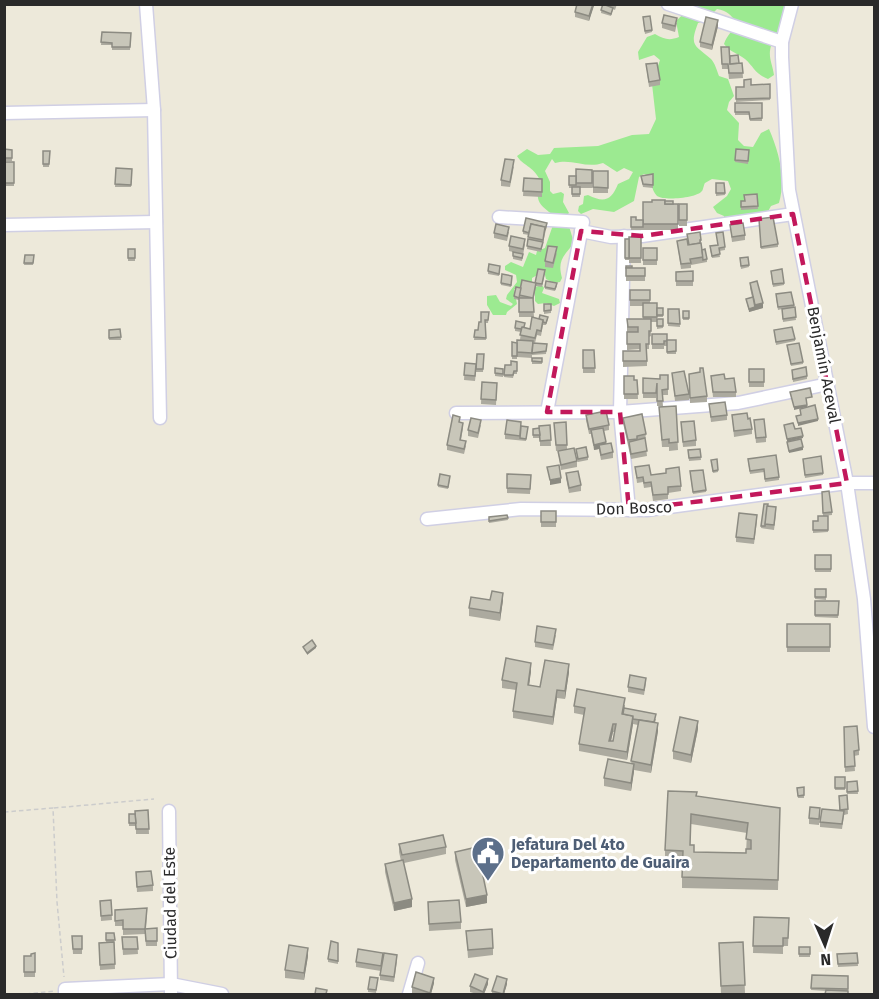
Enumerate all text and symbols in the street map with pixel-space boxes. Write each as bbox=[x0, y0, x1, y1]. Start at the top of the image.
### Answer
street label: Benjamín Aceval bbox=[803, 305, 845, 425]
street label: Don Bosco bbox=[595, 497, 673, 519]
public building icon: Jefatura Del 4to Departamento de Guaira bbox=[470, 835, 506, 882]
place label: Jefatura Del 4to Departamento de Guaira bbox=[510, 835, 690, 872]
street label: Ciudad del Este bbox=[160, 847, 180, 959]
north arrow bbox=[795, 915, 855, 975]
text: N bbox=[820, 950, 832, 969]

